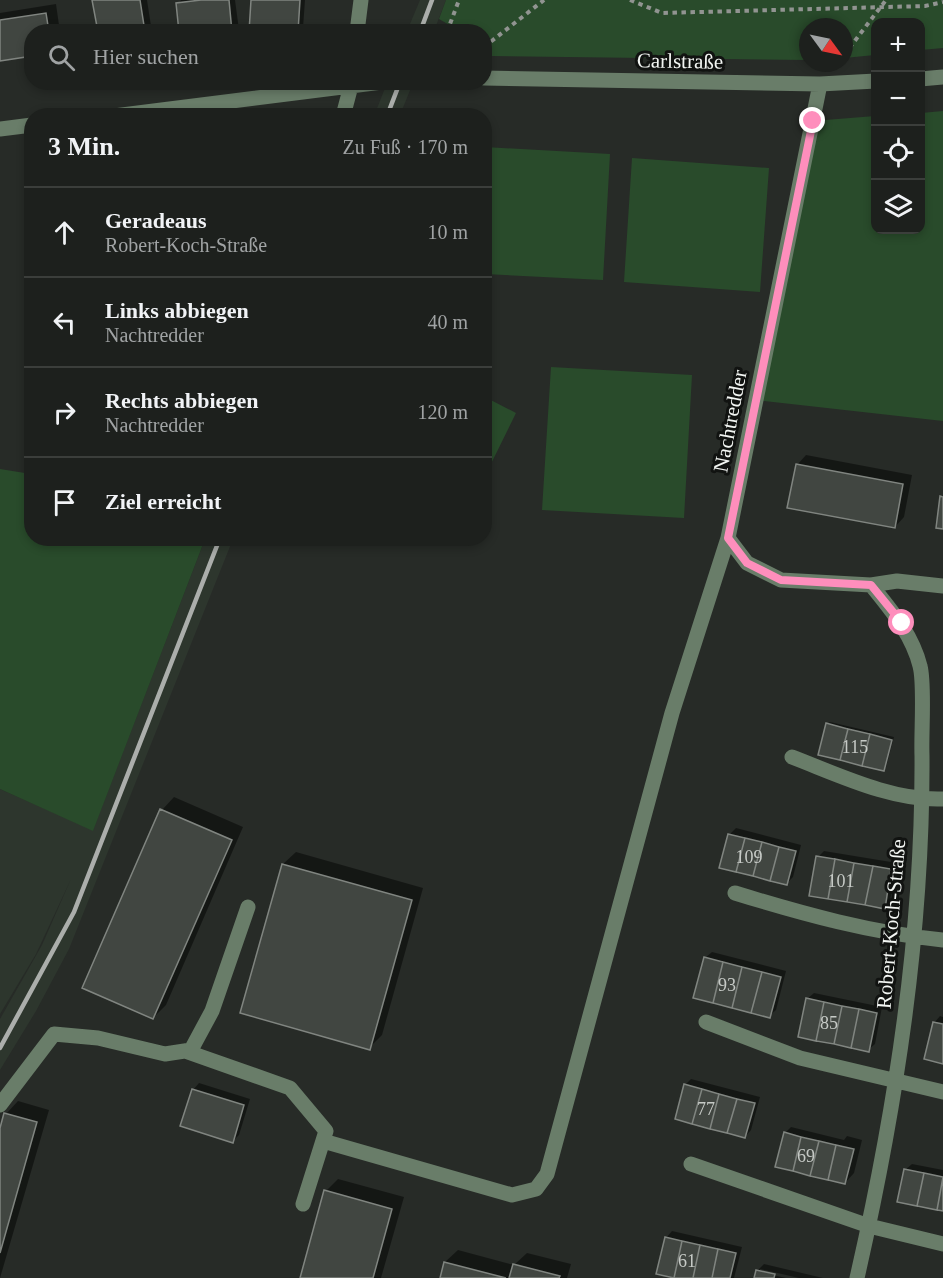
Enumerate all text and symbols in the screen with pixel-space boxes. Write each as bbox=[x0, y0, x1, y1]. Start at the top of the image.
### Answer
north arrow bbox=[799, 18, 853, 72]
map controls bbox=[871, 18, 925, 234]
button: + bbox=[871, 18, 925, 72]
search box bbox=[24, 24, 492, 90]
icon: search bbox=[45, 41, 78, 74]
text: Hier suchen bbox=[93, 44, 199, 69]
street label: Carlstraße bbox=[637, 48, 723, 74]
button: − bbox=[871, 72, 925, 126]
route end bbox=[799, 107, 825, 133]
button: locate bbox=[871, 126, 925, 180]
text: 3 Min. bbox=[48, 132, 120, 161]
text: Zu Fuß · 170 m bbox=[342, 136, 468, 158]
button: layers bbox=[871, 180, 925, 234]
text: Geradeaus bbox=[105, 208, 206, 233]
icon: ahead bbox=[48, 216, 81, 249]
text: 10 m bbox=[427, 221, 468, 243]
text: Robert-Koch-Straße bbox=[105, 234, 267, 256]
text: Links abbiegen bbox=[105, 298, 249, 323]
icon: left bbox=[48, 306, 81, 339]
text: 40 m bbox=[427, 311, 468, 333]
text: Nachtredder bbox=[105, 324, 204, 346]
street label: Nachtredder bbox=[708, 368, 752, 474]
text: Rechts abbiegen bbox=[105, 388, 258, 413]
icon: right bbox=[48, 396, 81, 429]
text: 120 m bbox=[417, 401, 468, 423]
text: Nachtredder bbox=[105, 414, 204, 436]
icon: arrive bbox=[48, 486, 81, 519]
text: Ziel erreicht bbox=[105, 489, 221, 514]
route start bbox=[888, 609, 914, 635]
house number: 115 bbox=[842, 737, 868, 757]
street label: Robert-Koch-Straße bbox=[872, 838, 910, 1010]
house number: 109 bbox=[736, 847, 763, 867]
house number: 101 bbox=[828, 871, 855, 891]
house number: 93 bbox=[718, 975, 736, 995]
house number: 85 bbox=[820, 1013, 838, 1033]
house number: 77 bbox=[697, 1099, 715, 1119]
house number: 69 bbox=[797, 1146, 815, 1166]
house number: 61 bbox=[678, 1251, 696, 1271]

